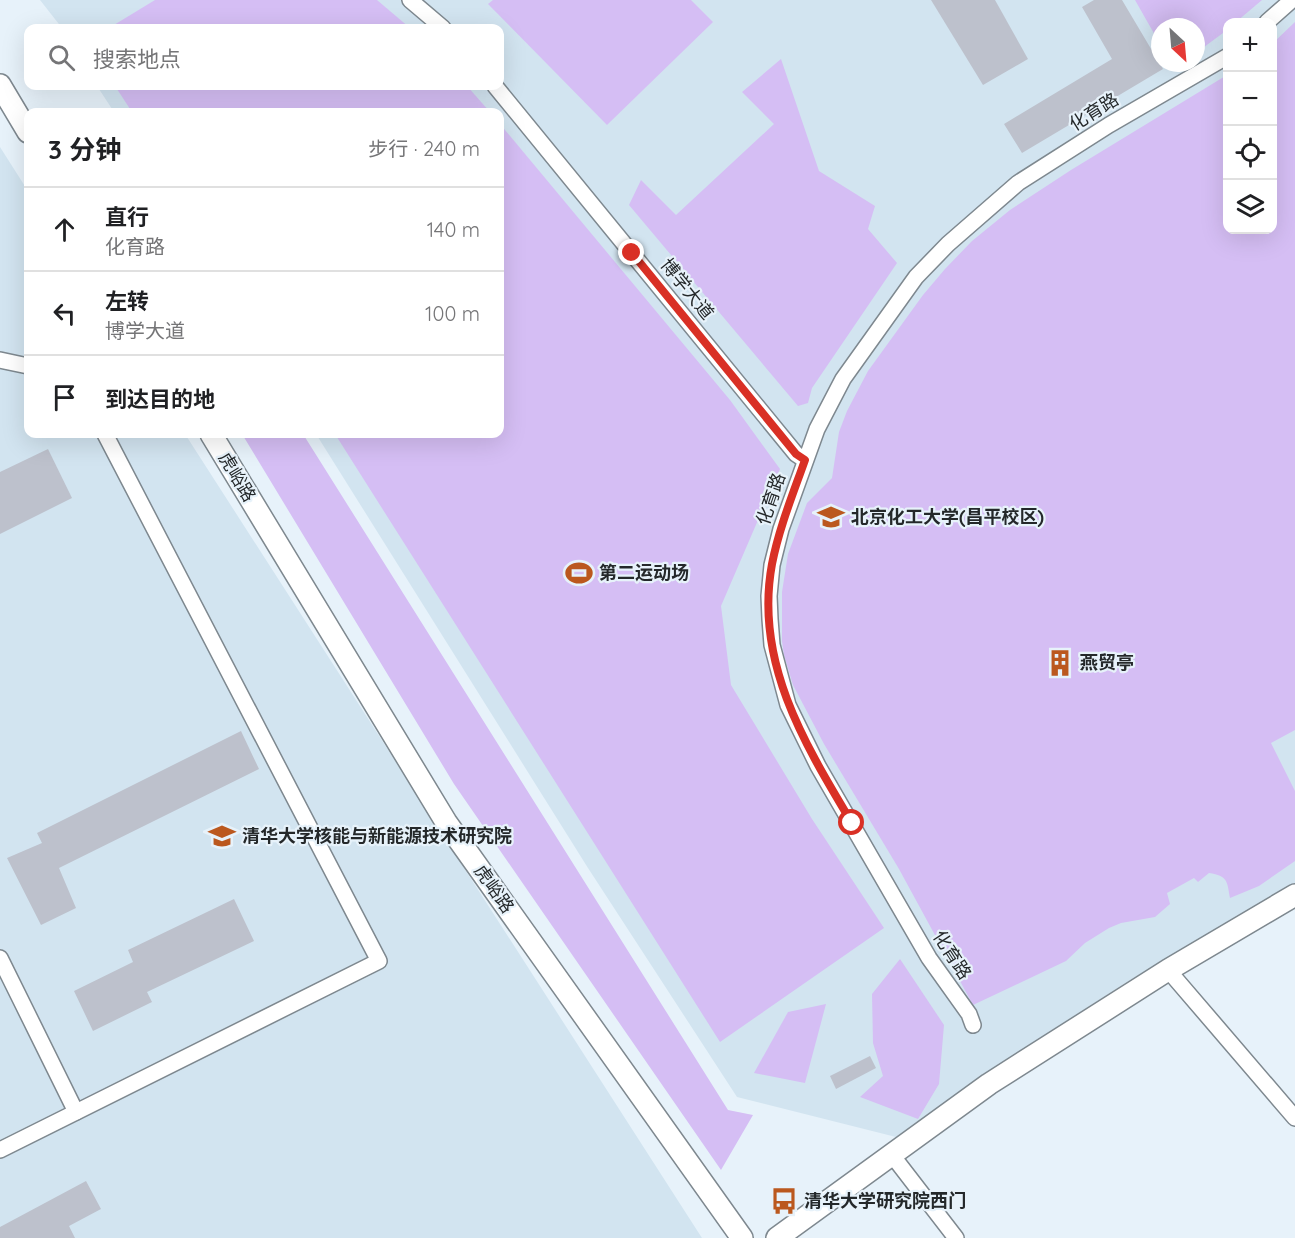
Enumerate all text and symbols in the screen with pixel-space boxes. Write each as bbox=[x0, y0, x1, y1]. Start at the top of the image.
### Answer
north arrow bbox=[1151, 18, 1205, 72]
map controls bbox=[1223, 18, 1277, 234]
button: + bbox=[1223, 18, 1277, 72]
search box bbox=[24, 24, 504, 90]
icon: search bbox=[45, 41, 78, 74]
text: 搜索地点 bbox=[93, 45, 181, 73]
button: − bbox=[1223, 72, 1277, 126]
street label: 化育路 bbox=[1065, 88, 1123, 136]
button: locate bbox=[1223, 126, 1277, 180]
text: 3 分钟 bbox=[48, 133, 121, 166]
text: 步行 · 240 m bbox=[368, 136, 480, 161]
button: layers bbox=[1223, 180, 1277, 234]
text: 直行 bbox=[105, 203, 149, 231]
icon: ahead bbox=[48, 213, 81, 246]
text: 140 m bbox=[427, 217, 480, 242]
text: 化育路 bbox=[105, 234, 165, 259]
route end bbox=[618, 239, 644, 265]
street label: 博学大道 bbox=[656, 253, 719, 324]
text: 左转 bbox=[105, 287, 149, 315]
icon: left bbox=[48, 297, 81, 330]
text: 100 m bbox=[425, 301, 480, 326]
text: 博学大道 bbox=[105, 318, 185, 343]
icon: arrive bbox=[48, 381, 81, 414]
text: 到达目的地 bbox=[105, 385, 215, 413]
street label: 虎峪路 bbox=[214, 448, 261, 506]
street label: 化育路 bbox=[751, 470, 790, 528]
school or university icon: 北京化工大学(昌平校区) bbox=[816, 502, 846, 532]
place label: 北京化工大学(昌平校区) bbox=[851, 505, 1044, 528]
sports icon: 第二运动场 bbox=[564, 558, 594, 588]
place label: 第二运动场 bbox=[599, 561, 689, 584]
building icon: 燕贸亭 bbox=[1045, 648, 1075, 678]
place label: 燕贸亭 bbox=[1080, 651, 1134, 674]
route start bbox=[838, 809, 864, 835]
school or university icon: 清华大学核能与新能源技术研究院 bbox=[207, 821, 237, 851]
place label: 清华大学核能与新能源技术研究院 bbox=[242, 824, 512, 847]
street label: 虎峪路 bbox=[470, 860, 519, 917]
street label: 化育路 bbox=[928, 926, 977, 984]
bus stop icon: 清华大学研究院西门 bbox=[769, 1186, 799, 1216]
place label: 清华大学研究院西门 bbox=[804, 1189, 966, 1212]

